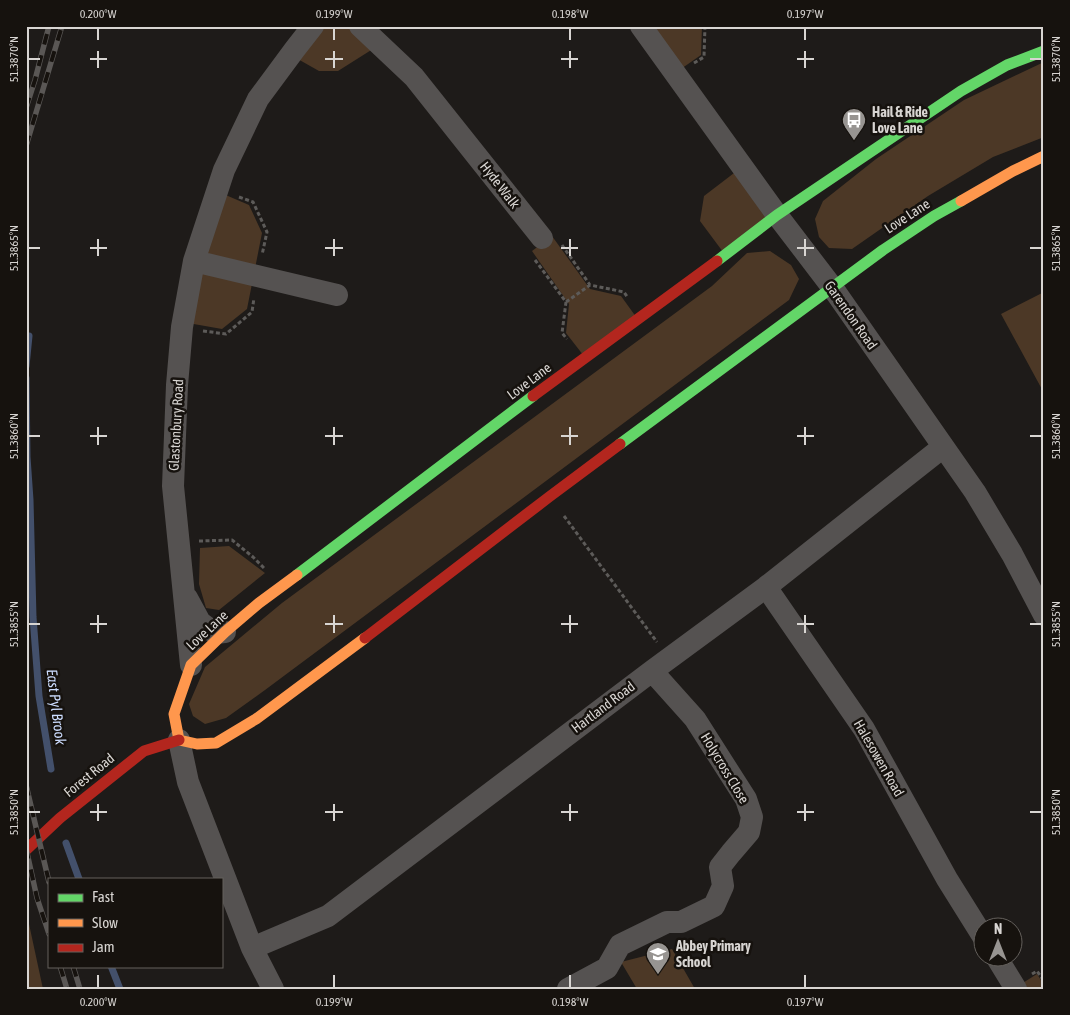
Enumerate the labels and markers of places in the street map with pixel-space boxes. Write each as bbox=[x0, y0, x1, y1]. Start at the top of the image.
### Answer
place label: Hail & Ride Love Lane bbox=[872, 104, 928, 136]
bus stop icon: Hail & Ride Love Lane bbox=[841, 107, 867, 141]
place label: Abbey Primary School bbox=[675, 938, 751, 970]
school or university icon: Abbey Primary School bbox=[645, 941, 671, 975]

